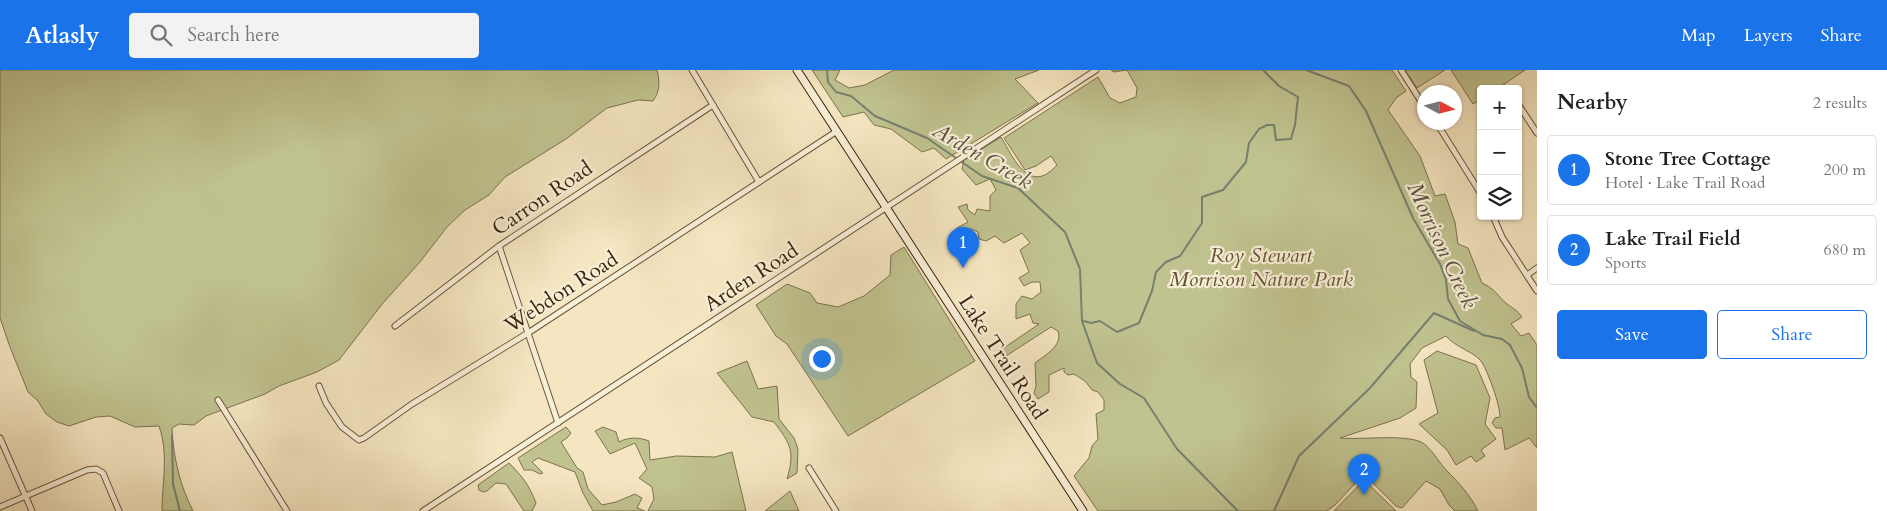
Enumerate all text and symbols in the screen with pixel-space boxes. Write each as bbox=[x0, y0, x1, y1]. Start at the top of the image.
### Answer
search box bbox=[129, 13, 479, 58]
text: Atlasly bbox=[25, 19, 99, 52]
icon: search bbox=[147, 21, 175, 49]
text: Search here bbox=[187, 22, 280, 48]
text: Map bbox=[1681, 23, 1716, 48]
text: Layers bbox=[1744, 23, 1793, 48]
text: Share bbox=[1821, 23, 1862, 48]
north arrow bbox=[1417, 85, 1462, 130]
map controls bbox=[1477, 85, 1522, 220]
button: + bbox=[1477, 85, 1522, 130]
text: Nearby bbox=[1557, 88, 1628, 117]
text: 2 results bbox=[1813, 92, 1867, 114]
water label: Arden Creek bbox=[926, 115, 1038, 197]
button: − bbox=[1477, 130, 1522, 175]
text: Stone Tree Cottage bbox=[1605, 146, 1771, 172]
street label: Carron Road bbox=[486, 154, 598, 243]
text: 1 bbox=[1570, 159, 1578, 181]
text: 200 m bbox=[1824, 159, 1866, 181]
text: Hotel · Lake Trail Road bbox=[1605, 172, 1765, 194]
button: layers bbox=[1477, 175, 1522, 220]
water label: Morrison Creek bbox=[1400, 177, 1485, 314]
text: Lake Trail Field bbox=[1605, 226, 1741, 252]
pin: 1 bbox=[947, 227, 979, 268]
street label: Arden Road bbox=[698, 236, 804, 319]
text: 2 bbox=[1570, 239, 1578, 261]
text: 680 m bbox=[1824, 239, 1866, 261]
park label: Roy Stewart Morrison Nature Park bbox=[1169, 241, 1353, 294]
street label: Webdon Road bbox=[498, 245, 624, 341]
text: Sports bbox=[1605, 252, 1646, 274]
street label: Lake Trail Road bbox=[951, 289, 1054, 425]
button: Save bbox=[1557, 310, 1707, 359]
button: Share bbox=[1717, 310, 1867, 359]
your location bbox=[809, 346, 835, 372]
pin: 2 bbox=[1348, 454, 1380, 495]

